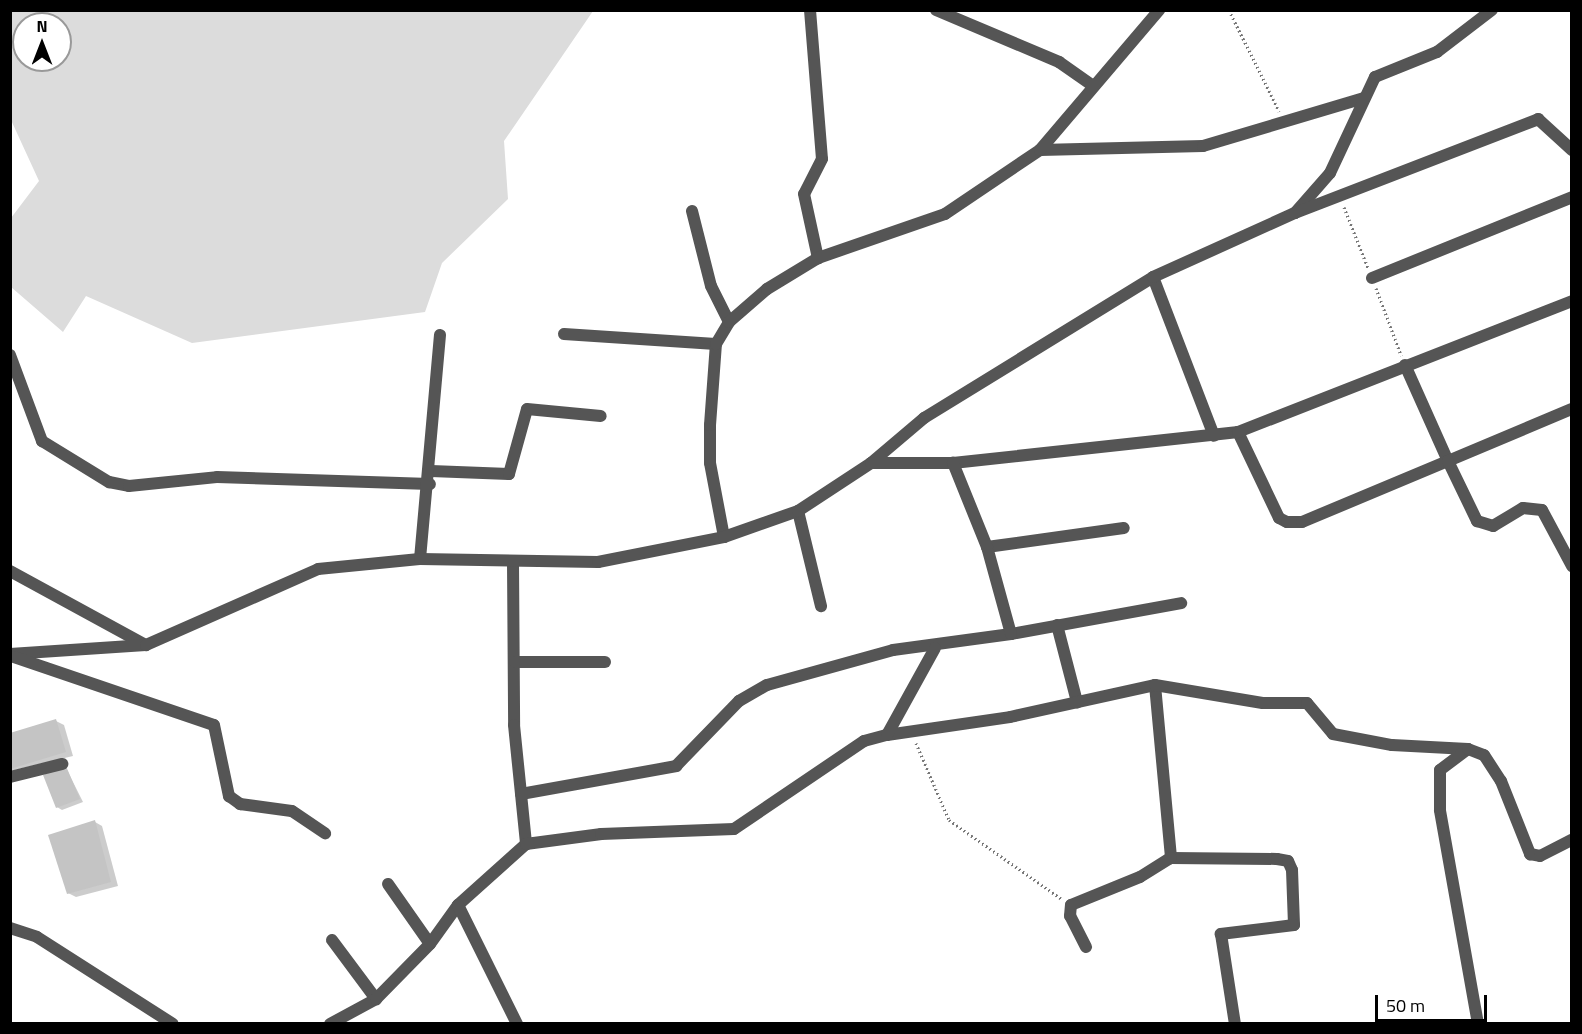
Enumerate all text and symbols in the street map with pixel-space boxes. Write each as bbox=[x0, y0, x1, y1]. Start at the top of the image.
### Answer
north arrow bbox=[12, 12, 72, 72]
text: N bbox=[36, 14, 48, 38]
scale bar bbox=[1378, 983, 1490, 1021]
text: 50 m bbox=[1386, 992, 1425, 1019]

